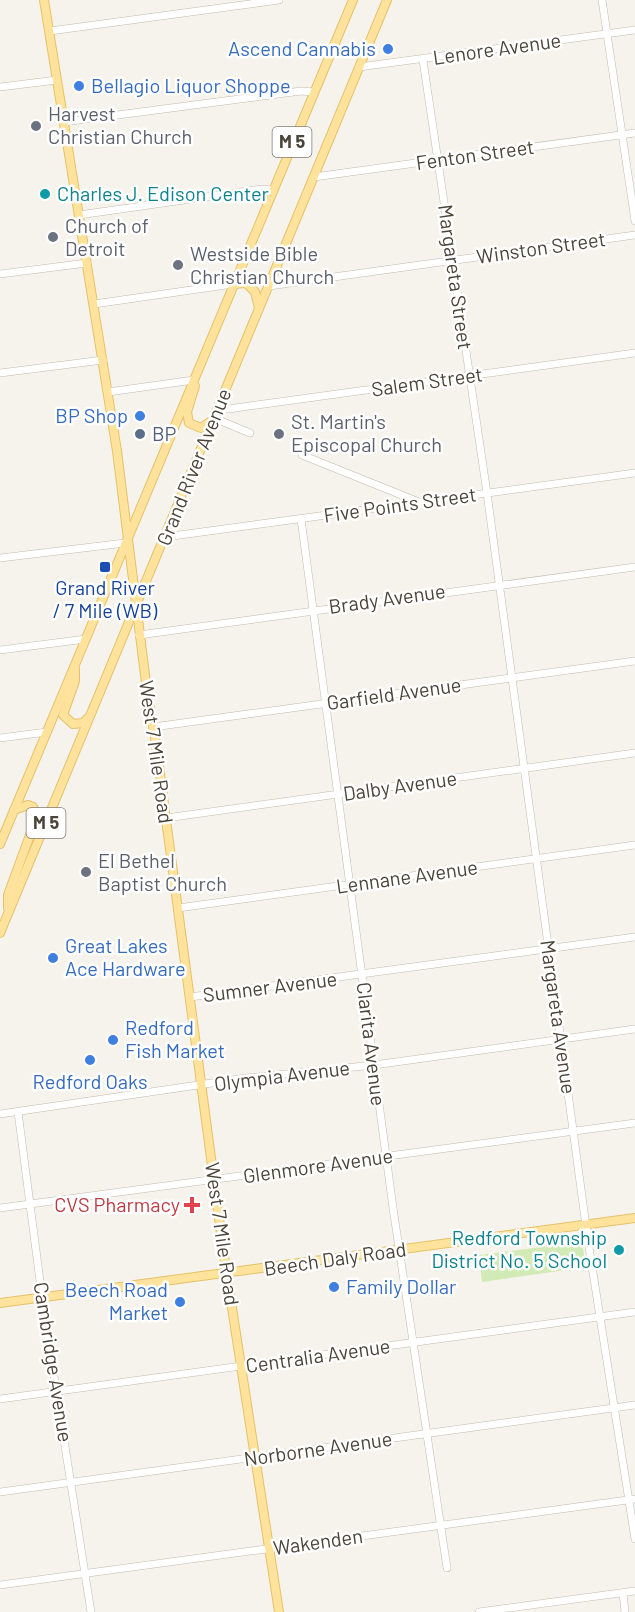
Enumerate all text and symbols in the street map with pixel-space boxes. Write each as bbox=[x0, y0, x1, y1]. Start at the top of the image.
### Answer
street label: Lenore Avenue bbox=[431, 27, 562, 69]
place label: Ascend Cannabis bbox=[228, 36, 376, 60]
marker: Ascend Cannabis bbox=[381, 42, 395, 56]
place label: Bellagio Liquor Shoppe bbox=[91, 73, 291, 97]
marker: Bellagio Liquor Shoppe bbox=[72, 79, 86, 93]
place label: Harvest Christian Church bbox=[48, 101, 192, 148]
marker: Harvest Christian Church bbox=[29, 119, 43, 133]
road number: M 5 bbox=[272, 127, 312, 157]
street label: Fenton Street bbox=[414, 134, 536, 174]
place label: Charles J. Edison Center bbox=[57, 181, 269, 205]
marker: Charles J. Edison Center bbox=[38, 187, 52, 201]
street label: Margareta Street bbox=[434, 203, 478, 351]
place label: Church of Detroit bbox=[65, 213, 149, 260]
street label: Winston Street bbox=[475, 226, 607, 268]
marker: Church of Detroit bbox=[46, 230, 60, 244]
place label: Westside Bible Christian Church bbox=[190, 241, 334, 288]
marker: Westside Bible Christian Church bbox=[171, 258, 185, 272]
street label: Salem Street bbox=[370, 361, 484, 401]
street label: Grand River Avenue bbox=[151, 385, 236, 549]
place label: BP Shop bbox=[55, 403, 128, 427]
marker: BP Shop bbox=[133, 409, 147, 423]
place label: St. Martin's Episcopal Church bbox=[291, 409, 442, 456]
place label: BP bbox=[152, 421, 177, 445]
marker: BP bbox=[133, 427, 147, 441]
marker: St. Martin's Episcopal Church bbox=[272, 427, 286, 441]
street label: Five Points Street bbox=[322, 481, 478, 527]
marker: Grand River / 7 Mile (WB) bbox=[98, 560, 112, 574]
place label: Grand River / 7 Mile (WB) bbox=[53, 575, 158, 622]
street label: Brady Avenue bbox=[327, 578, 447, 618]
street label: Garfield Avenue bbox=[325, 672, 463, 714]
street label: West 7 Mile Road bbox=[135, 679, 179, 825]
street label: Dalby Avenue bbox=[341, 765, 458, 805]
road number: M 5 bbox=[26, 808, 66, 838]
place label: El Bethel Baptist Church bbox=[98, 848, 227, 895]
street label: Lennane Avenue bbox=[335, 854, 479, 898]
marker: El Bethel Baptist Church bbox=[79, 865, 93, 879]
place label: Great Lakes Ace Hardware bbox=[65, 933, 186, 980]
street label: Margareta Avenue bbox=[536, 938, 582, 1095]
marker: Great Lakes Ace Hardware bbox=[46, 951, 60, 965]
street label: Sumner Avenue bbox=[201, 966, 338, 1006]
street label: Clarita Avenue bbox=[353, 981, 391, 1107]
place label: Redford Fish Market bbox=[125, 1015, 225, 1062]
marker: Redford Fish Market bbox=[106, 1033, 120, 1047]
marker: Redford Oaks bbox=[83, 1053, 97, 1067]
street label: Olympia Avenue bbox=[213, 1055, 351, 1095]
place label: Redford Oaks bbox=[32, 1069, 148, 1093]
street label: Glenmore Avenue bbox=[241, 1143, 394, 1187]
street label: West 7 Mile Road bbox=[201, 1161, 245, 1307]
place label: CVS Pharmacy bbox=[54, 1192, 180, 1216]
marker: CVS Pharmacy bbox=[185, 1198, 199, 1212]
place label: Redford Township District No. 5 School bbox=[431, 1225, 607, 1272]
street label: Beech Daly Road bbox=[262, 1236, 408, 1280]
marker: Redford Township District No. 5 School bbox=[612, 1243, 626, 1257]
place label: Family Dollar bbox=[346, 1274, 456, 1298]
place label: Beech Road Market bbox=[65, 1277, 168, 1324]
street label: Cambridge Avenue bbox=[29, 1280, 79, 1444]
marker: Family Dollar bbox=[327, 1280, 341, 1294]
marker: Beech Road Market bbox=[173, 1295, 187, 1309]
street label: Centralia Avenue bbox=[244, 1333, 392, 1377]
street label: Norborne Avenue bbox=[242, 1426, 394, 1470]
street label: Wakenden bbox=[272, 1523, 364, 1559]

